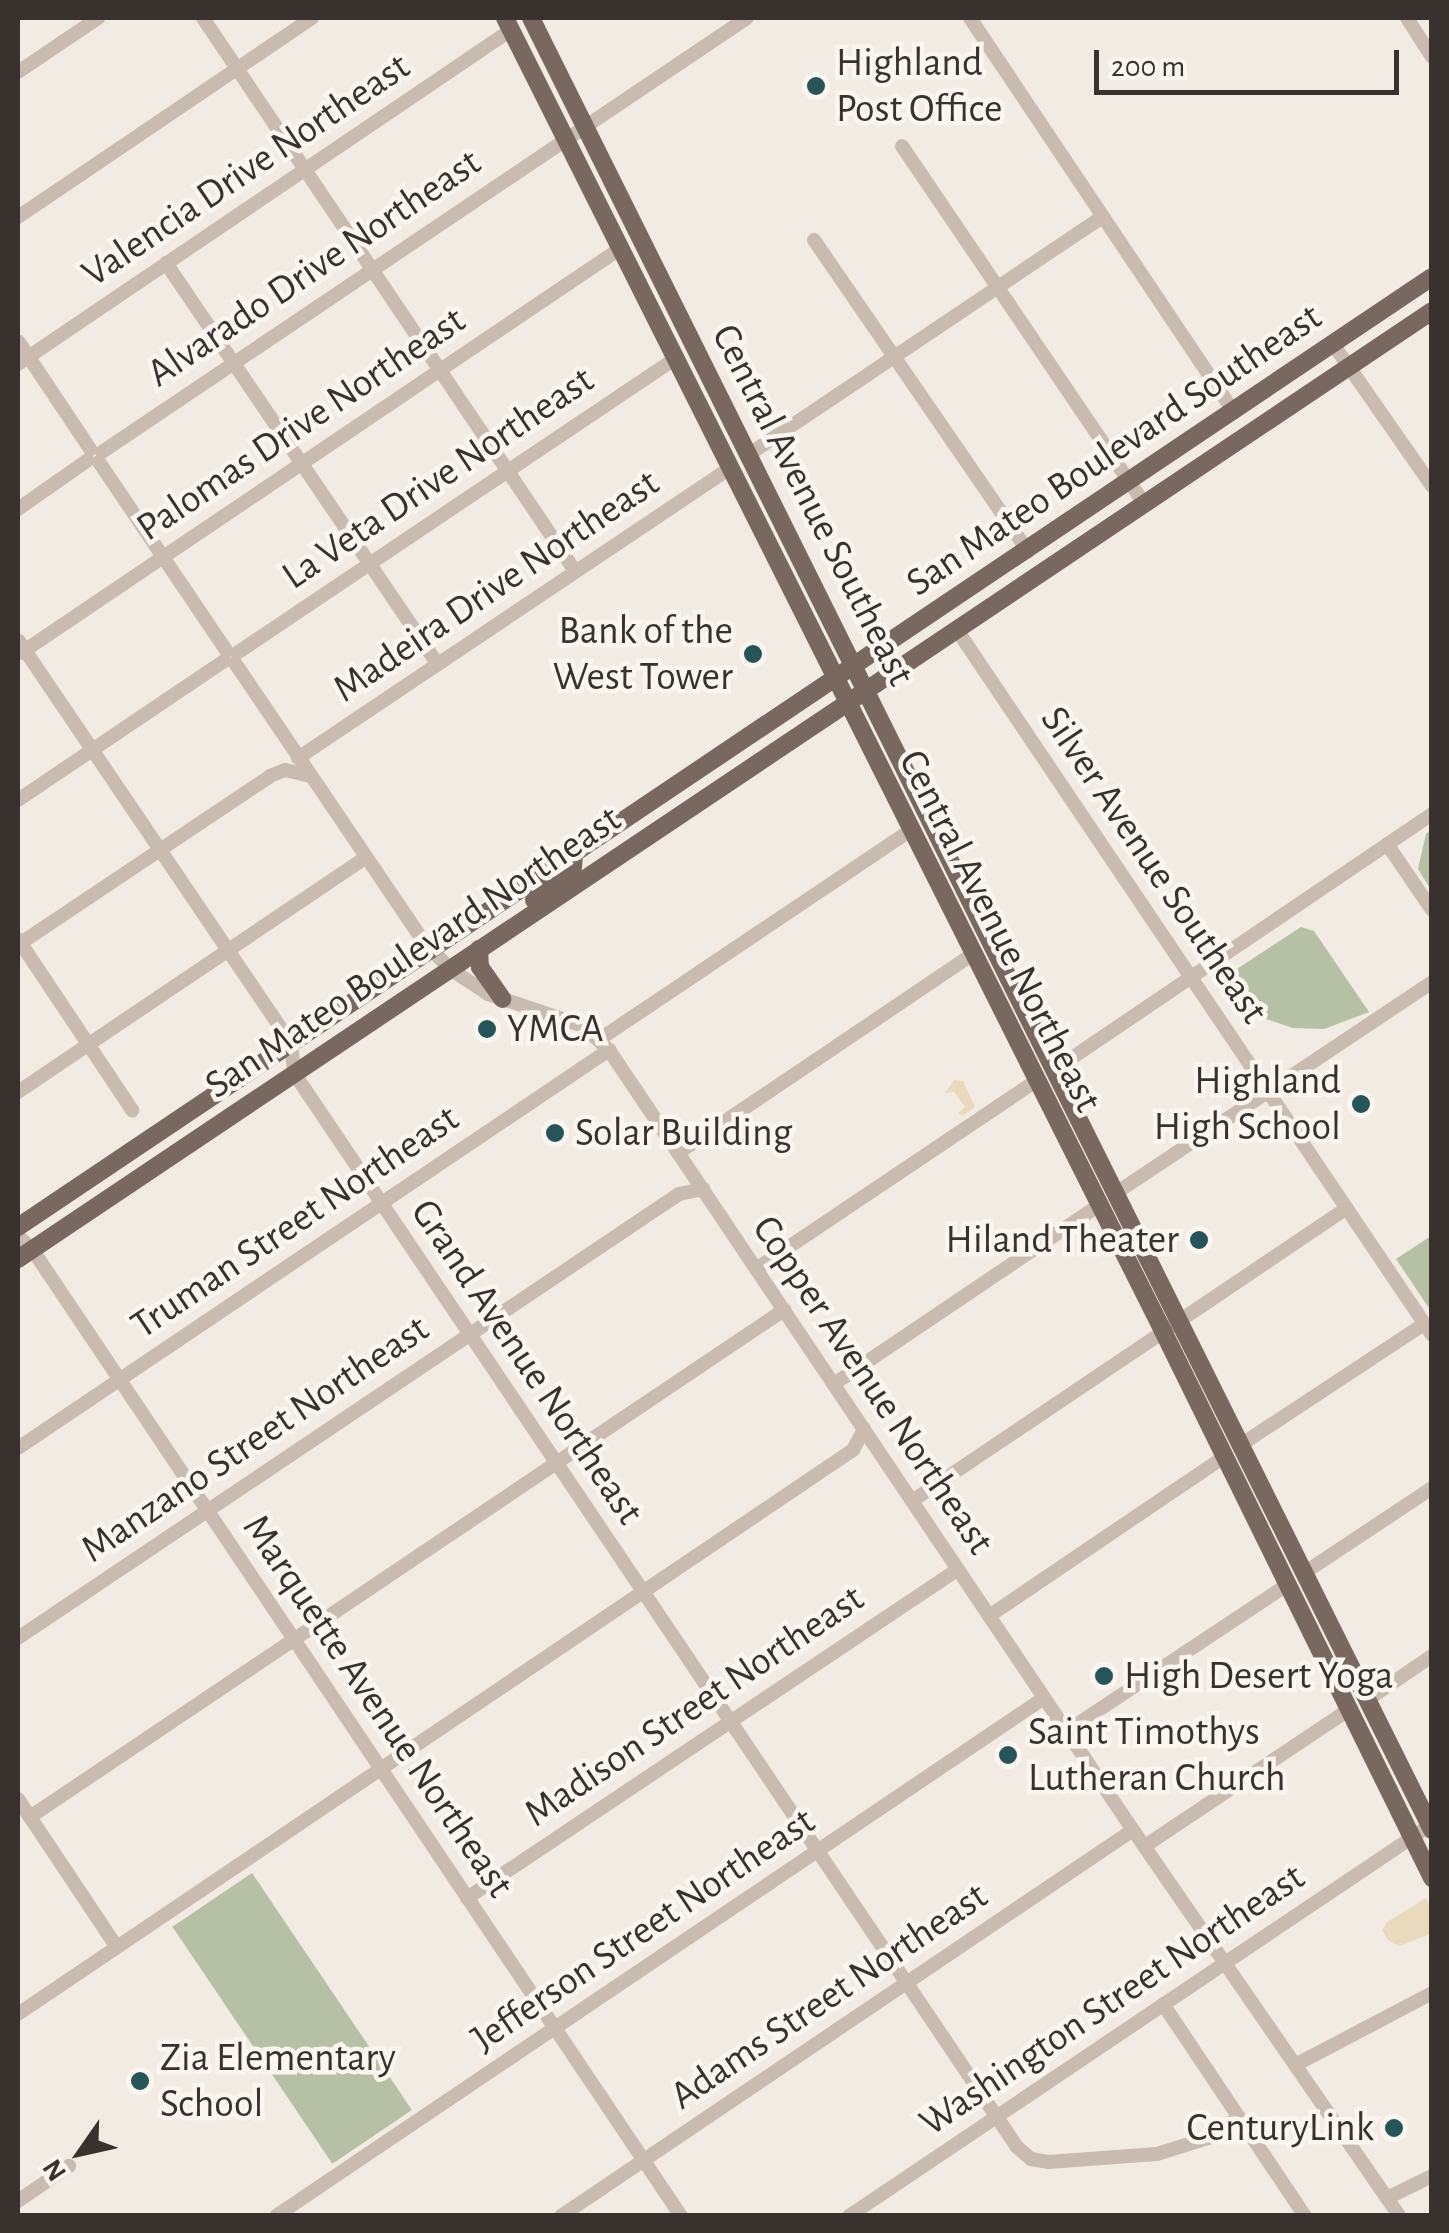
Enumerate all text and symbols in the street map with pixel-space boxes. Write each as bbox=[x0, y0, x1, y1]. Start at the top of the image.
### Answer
scale bar bbox=[1099, 30, 1404, 92]
place label: Highland Post Office bbox=[836, 39, 1002, 133]
street label: Valencia Drive Northeast bbox=[73, 43, 419, 297]
text: 200 m bbox=[1111, 52, 1185, 82]
marker: Highland Post Office bbox=[805, 75, 827, 97]
street label: Alvarado Drive Northeast bbox=[138, 139, 490, 397]
street label: San Mateo Boulevard Southeast bbox=[897, 293, 1331, 607]
street label: Palomas Drive Northeast bbox=[128, 296, 474, 552]
street label: Central Avenue Southeast bbox=[701, 316, 925, 694]
street label: La Veta Drive Northeast bbox=[273, 356, 603, 600]
street label: Madeira Drive Northeast bbox=[324, 459, 668, 713]
place label: Bank of the West Tower bbox=[553, 607, 733, 701]
marker: Bank of the West Tower bbox=[742, 643, 764, 665]
street label: Silver Avenue Southeast bbox=[1030, 697, 1278, 1033]
street label: Central Avenue Northeast bbox=[888, 742, 1112, 1120]
street label: San Mateo Boulevard Northeast bbox=[196, 795, 630, 1109]
place label: YMCA bbox=[507, 1005, 604, 1053]
marker: YMCA bbox=[476, 1018, 498, 1040]
place label: Highland High School bbox=[1154, 1057, 1341, 1151]
marker: Highland High School bbox=[1350, 1093, 1372, 1115]
street label: Truman Street Northeast bbox=[122, 1095, 468, 1349]
place label: Solar Building bbox=[575, 1109, 792, 1157]
marker: Solar Building bbox=[544, 1122, 566, 1144]
street label: Grand Avenue Northeast bbox=[400, 1190, 654, 1534]
street label: Copper Avenue Northeast bbox=[742, 1207, 1004, 1563]
place label: Hiland Theater bbox=[946, 1216, 1179, 1264]
marker: Hiland Theater bbox=[1188, 1229, 1210, 1251]
street label: Manzano Street Northeast bbox=[72, 1305, 438, 1573]
street label: Marquette Avenue Northeast bbox=[232, 1506, 524, 1906]
street label: Madison Street Northeast bbox=[515, 1575, 873, 1837]
place label: High Desert Yoga bbox=[1124, 1652, 1393, 1700]
marker: High Desert Yoga bbox=[1093, 1665, 1115, 1687]
place label: Saint Timothys Lutheran Church bbox=[1028, 1708, 1286, 1802]
marker: Saint Timothys Lutheran Church bbox=[997, 1744, 1019, 1766]
street label: Jefferson Street Northeast bbox=[462, 1797, 824, 2063]
street label: Washington Street Northeast bbox=[911, 1853, 1313, 2147]
street label: Adams Street Northeast bbox=[661, 1872, 997, 2120]
place label: Zia Elementary School bbox=[160, 2034, 396, 2128]
marker: Zia Elementary School bbox=[129, 2070, 151, 2092]
north arrow bbox=[30, 2103, 130, 2203]
place label: CenturyLink bbox=[1186, 2104, 1374, 2152]
marker: CenturyLink bbox=[1383, 2117, 1405, 2139]
text: N bbox=[38, 2154, 72, 2186]

